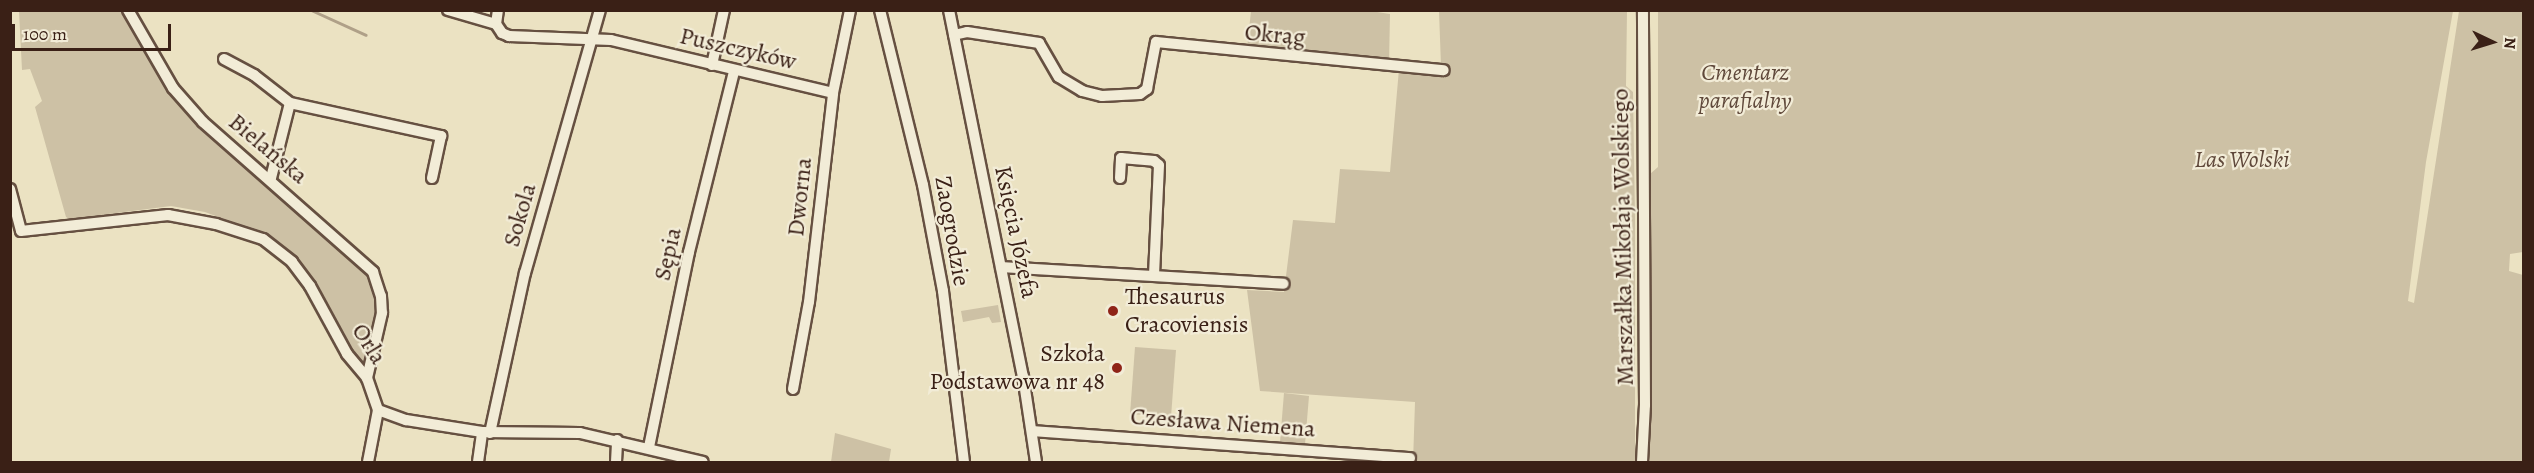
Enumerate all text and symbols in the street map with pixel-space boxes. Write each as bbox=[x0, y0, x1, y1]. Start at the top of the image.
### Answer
scale bar bbox=[15, 12, 174, 50]
north arrow bbox=[2462, 12, 2522, 72]
street label: Okrąg bbox=[1244, 18, 1306, 52]
text: 100 m bbox=[23, 22, 67, 46]
street label: Puszczyków bbox=[677, 22, 799, 76]
text: N bbox=[2499, 37, 2521, 50]
park label: Cmentarz parafialny bbox=[1699, 59, 1791, 115]
street label: Marszałka Mikołaja Wolskiego bbox=[1606, 88, 1640, 386]
street label: Bielańska bbox=[223, 108, 313, 190]
park label: Las Wolski bbox=[2194, 146, 2290, 174]
street label: Dworna bbox=[782, 156, 818, 238]
street label: Księcia Józefa bbox=[988, 163, 1044, 301]
street label: Zaogrodzie bbox=[928, 174, 976, 288]
street label: Sokola bbox=[497, 180, 543, 250]
street label: Sępia bbox=[648, 225, 688, 283]
place label: Thesaurus Cracoviensis bbox=[1125, 283, 1248, 339]
marker: Thesaurus Cracoviensis bbox=[1106, 304, 1120, 318]
street label: Orla bbox=[345, 318, 393, 370]
place label: Szkoła Podstawowa nr 48 bbox=[930, 340, 1105, 396]
marker: Szkoła Podstawowa nr 48 bbox=[1110, 361, 1124, 375]
street label: Czesława Niemena bbox=[1130, 402, 1316, 444]

